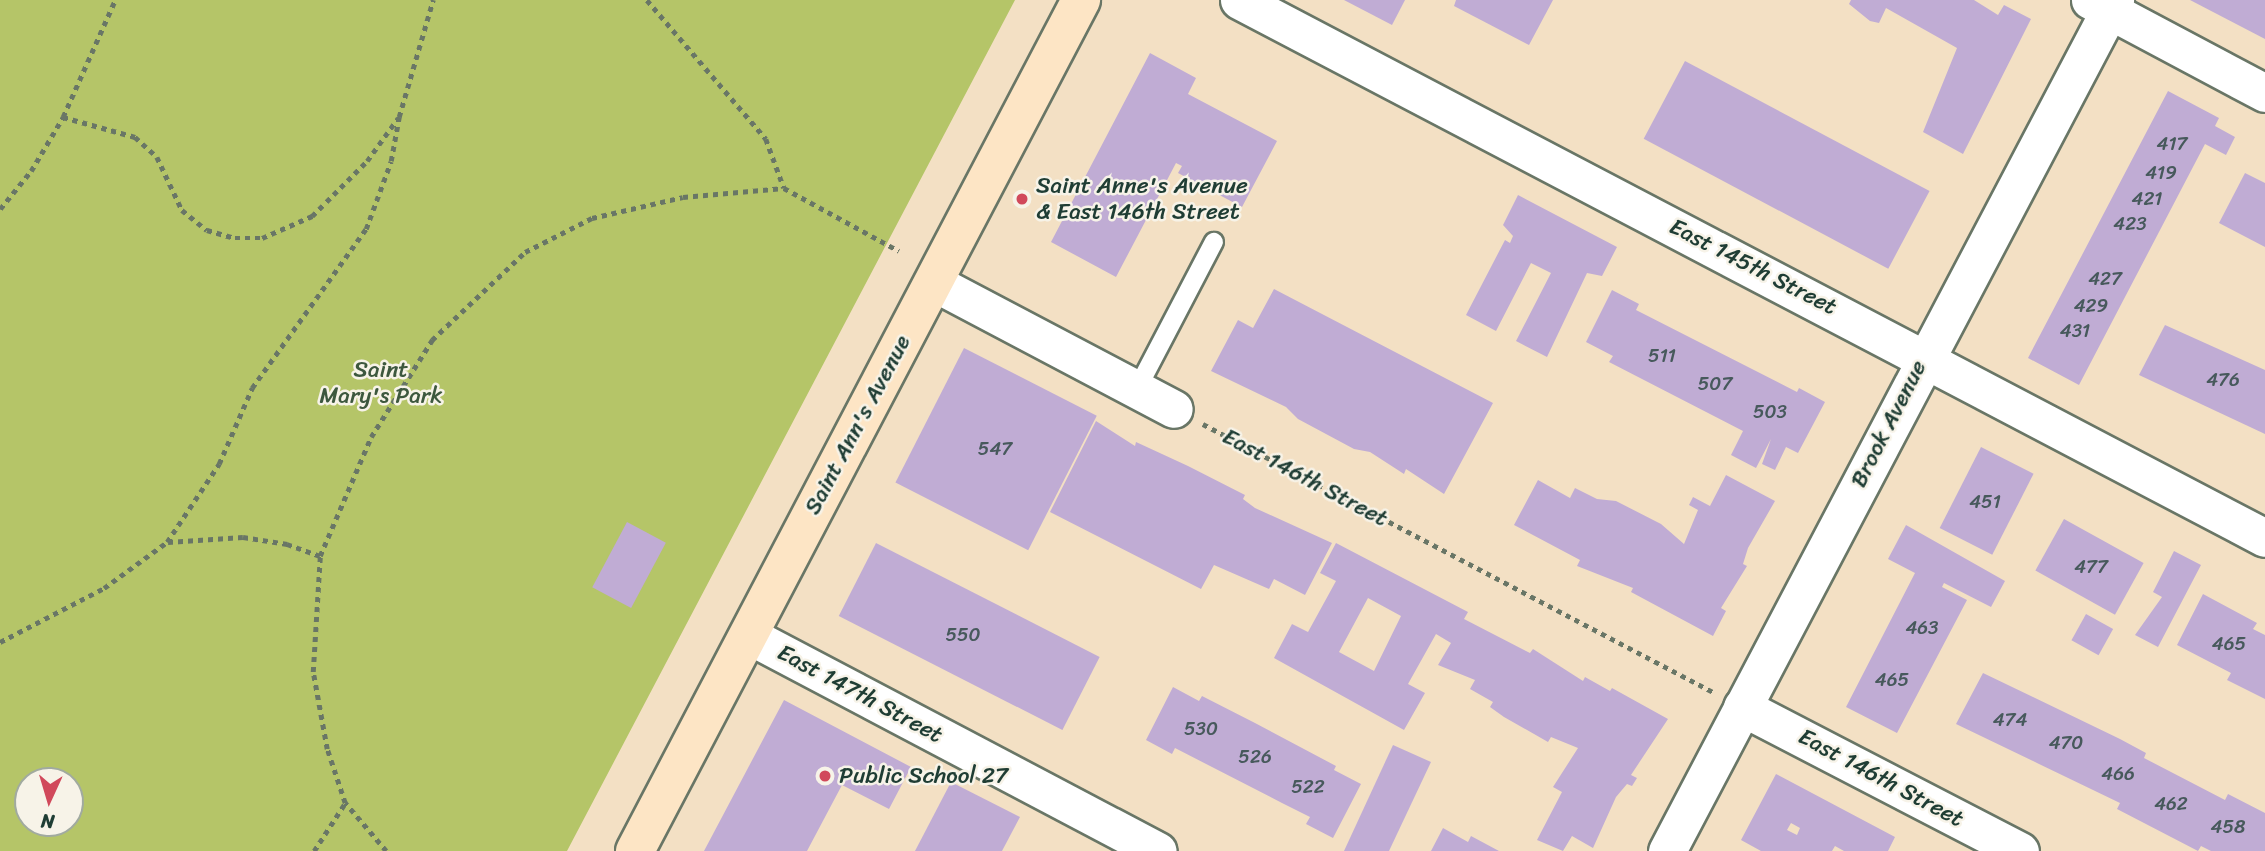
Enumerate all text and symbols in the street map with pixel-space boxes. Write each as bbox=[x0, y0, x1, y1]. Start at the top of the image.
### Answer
house number: 417 bbox=[2157, 133, 2187, 155]
house number: 419 bbox=[2145, 162, 2177, 184]
place label: Saint Anne's Avenue & East 146th Street bbox=[1036, 172, 1246, 226]
house number: 421 bbox=[2132, 188, 2162, 210]
marker: Saint Anne's Avenue & East 146th Street bbox=[1014, 191, 1030, 207]
street label: East 145th Street bbox=[1665, 213, 1841, 321]
house number: 423 bbox=[2113, 213, 2147, 235]
house number: 427 bbox=[2088, 268, 2122, 290]
house number: 429 bbox=[2074, 295, 2108, 317]
house number: 431 bbox=[2060, 320, 2090, 342]
street label: Saint Ann's Avenue bbox=[799, 331, 917, 519]
house number: 511 bbox=[1648, 345, 1676, 367]
park label: Saint Mary's Park bbox=[320, 356, 442, 410]
street label: Brook Avenue bbox=[1845, 356, 1933, 492]
house number: 476 bbox=[2206, 369, 2240, 391]
house number: 507 bbox=[1698, 373, 1732, 395]
house number: 503 bbox=[1753, 401, 1787, 423]
street label: East 146th Street bbox=[1218, 423, 1392, 533]
house number: 547 bbox=[978, 438, 1012, 460]
house number: 451 bbox=[1969, 491, 2001, 513]
house number: 477 bbox=[2074, 556, 2108, 578]
house number: 463 bbox=[1905, 617, 1939, 639]
house number: 550 bbox=[945, 624, 981, 646]
house number: 465 bbox=[2212, 633, 2246, 655]
street label: East 147th Street bbox=[773, 639, 947, 749]
house number: 465 bbox=[1875, 669, 1909, 691]
house number: 474 bbox=[1993, 709, 2027, 731]
house number: 530 bbox=[1184, 718, 1218, 740]
street label: East 146th Street bbox=[1794, 723, 1968, 833]
house number: 470 bbox=[2049, 732, 2083, 754]
house number: 526 bbox=[1238, 746, 1272, 768]
place label: Public School 27 bbox=[839, 762, 1009, 790]
house number: 466 bbox=[2101, 763, 2135, 785]
north arrow bbox=[14, 767, 84, 837]
marker: Public School 27 bbox=[817, 768, 833, 784]
house number: 522 bbox=[1291, 776, 1325, 798]
house number: 462 bbox=[2154, 793, 2188, 815]
text: N bbox=[40, 805, 55, 838]
house number: 458 bbox=[2211, 816, 2245, 838]

